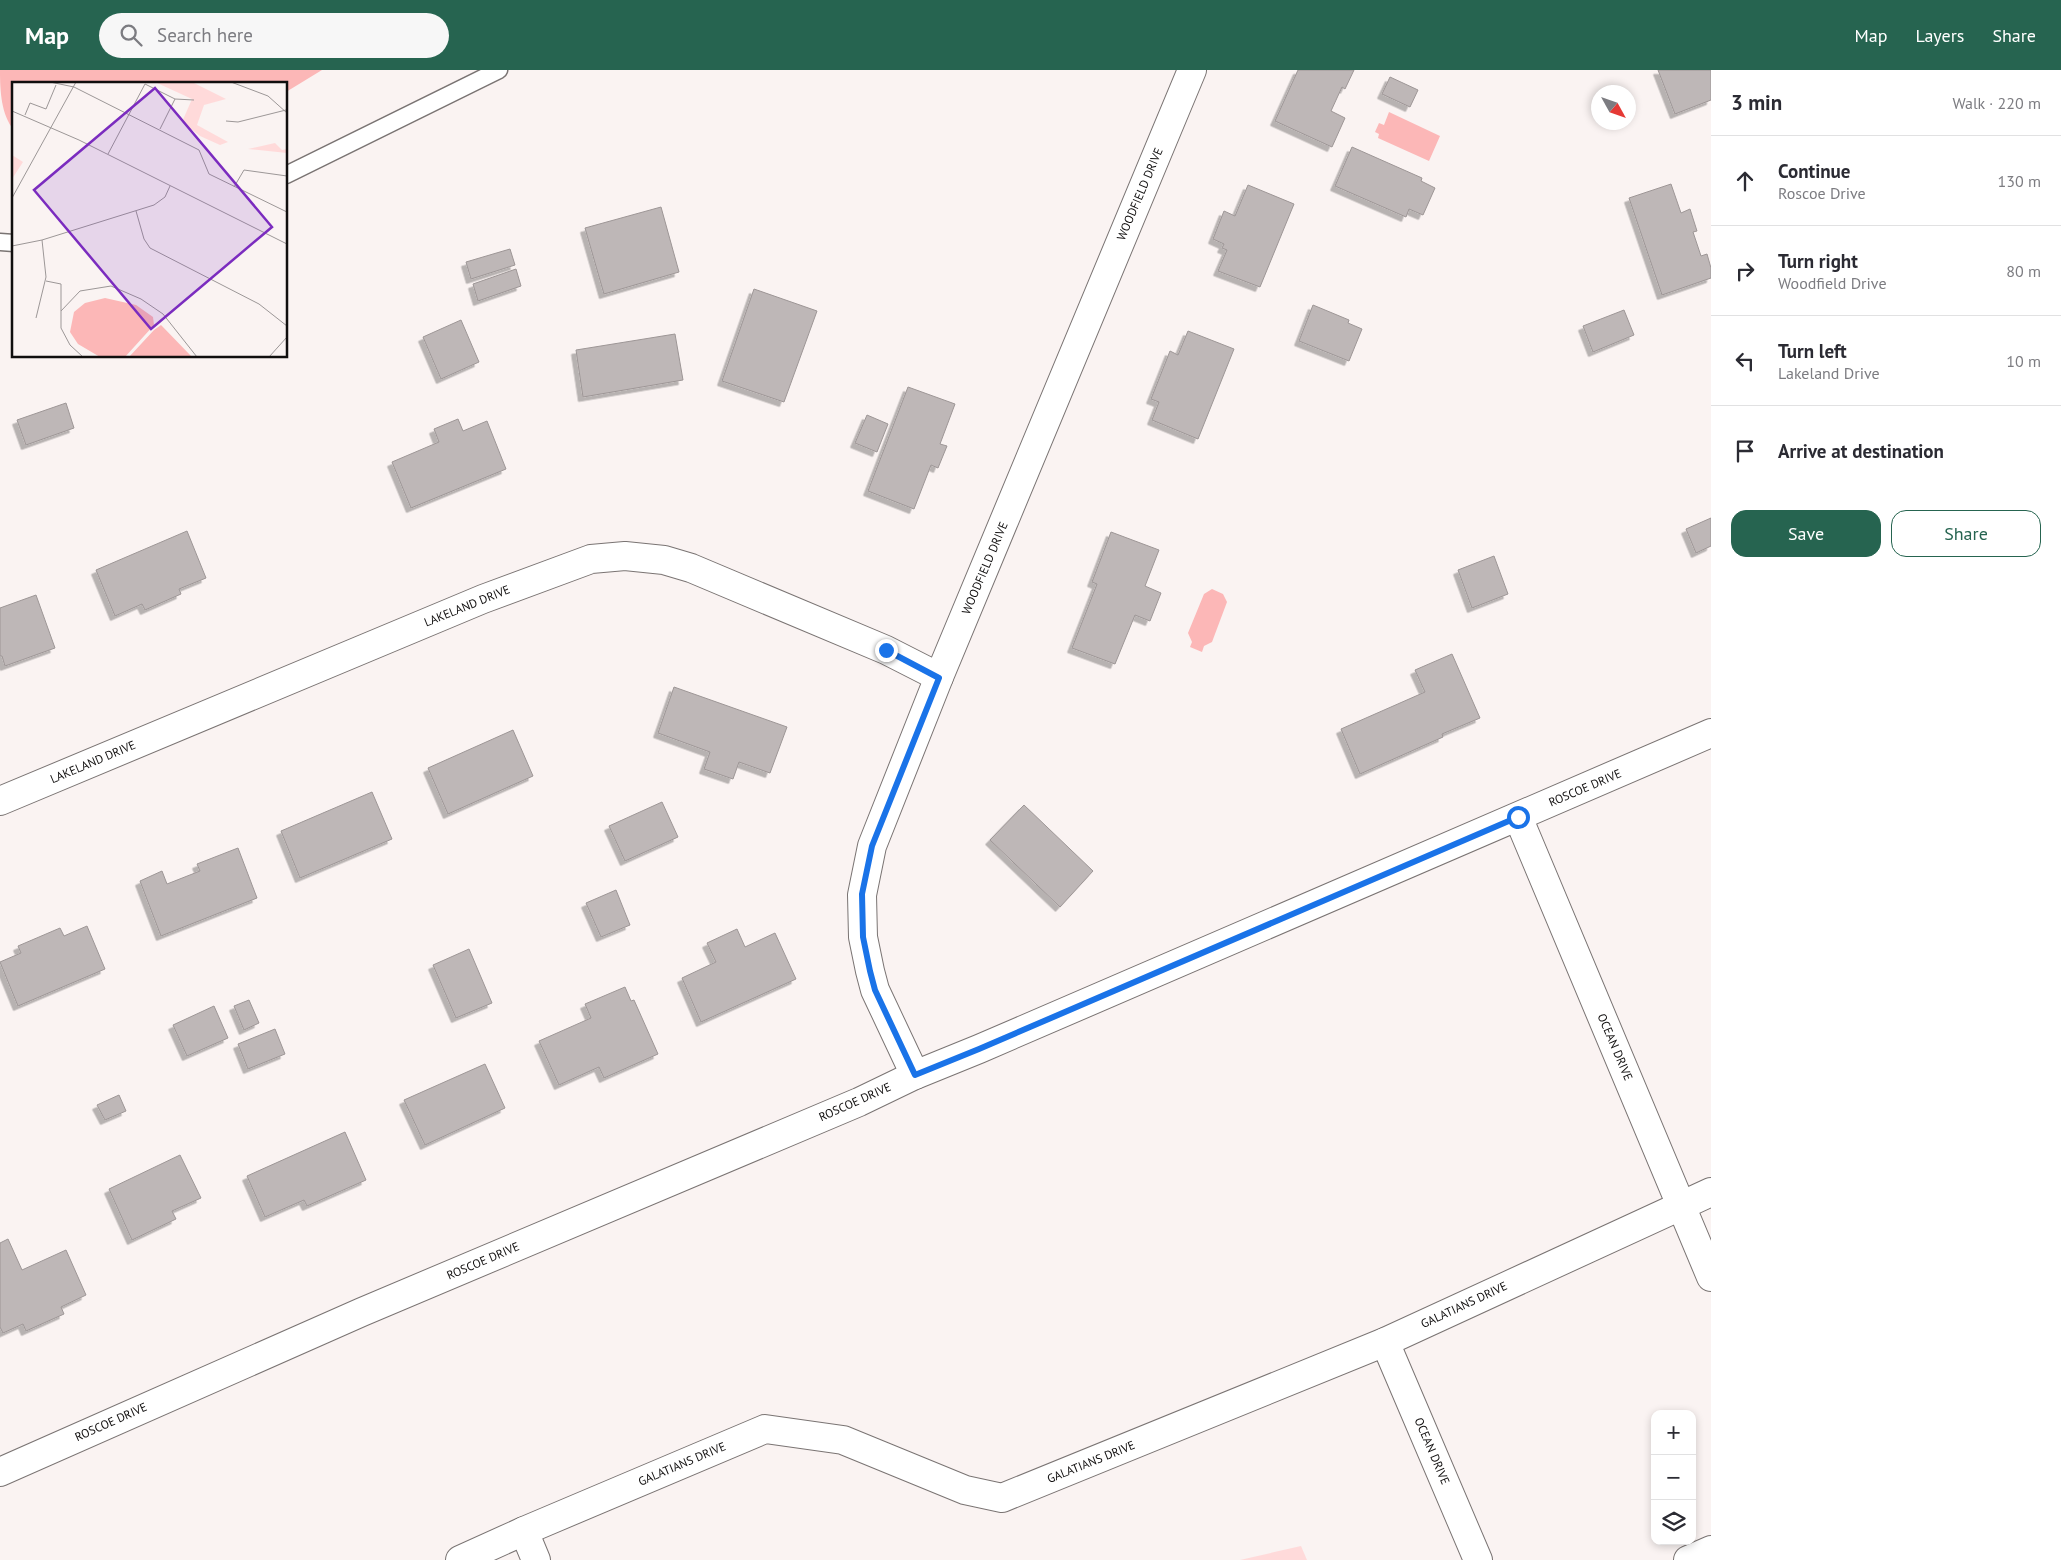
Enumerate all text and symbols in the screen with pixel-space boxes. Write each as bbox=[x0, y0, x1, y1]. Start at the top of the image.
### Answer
search box bbox=[99, 13, 449, 58]
text: Map bbox=[25, 20, 69, 51]
icon: search bbox=[117, 21, 145, 49]
text: Search here bbox=[157, 23, 253, 47]
text: Map bbox=[1855, 24, 1887, 47]
text: Layers bbox=[1915, 24, 1964, 47]
text: Share bbox=[1992, 24, 2036, 47]
inset map bbox=[12, 82, 288, 358]
north arrow bbox=[1591, 85, 1636, 130]
text: 3 min bbox=[1731, 89, 1782, 116]
text: Walk · 220 m bbox=[1952, 93, 2041, 113]
street label: WOODFIELD DRIVE bbox=[1113, 145, 1166, 242]
text: Continue bbox=[1778, 159, 1850, 183]
icon: ahead bbox=[1731, 167, 1759, 195]
text: 130 m bbox=[1998, 171, 2041, 191]
text: Roscoe Drive bbox=[1778, 183, 1866, 203]
text: Turn right bbox=[1778, 249, 1858, 273]
icon: right bbox=[1731, 257, 1759, 285]
text: 80 m bbox=[2006, 261, 2041, 281]
text: Woodfield Drive bbox=[1778, 273, 1887, 293]
text: Turn left bbox=[1778, 339, 1847, 363]
icon: left bbox=[1731, 347, 1759, 375]
text: 10 m bbox=[2006, 351, 2041, 371]
text: Lakeland Drive bbox=[1778, 363, 1880, 383]
icon: arrive bbox=[1731, 437, 1759, 465]
text: Arrive at destination bbox=[1778, 439, 1944, 463]
button: Save bbox=[1731, 510, 1881, 557]
button: Share bbox=[1891, 510, 2041, 557]
street label: WOODFIELD DRIVE bbox=[958, 519, 1011, 616]
street label: LAKELAND DRIVE bbox=[422, 581, 512, 630]
route end bbox=[875, 639, 898, 662]
street label: LAKELAND DRIVE bbox=[48, 737, 138, 786]
street label: ROSCOE DRIVE bbox=[1546, 766, 1623, 810]
route start bbox=[1507, 806, 1530, 829]
street label: OCEAN DRIVE bbox=[1595, 1011, 1636, 1083]
street label: ROSCOE DRIVE bbox=[816, 1079, 893, 1124]
street label: ROSCOE DRIVE bbox=[444, 1239, 521, 1283]
street label: GALATIANS DRIVE bbox=[1418, 1278, 1509, 1331]
street label: ROSCOE DRIVE bbox=[72, 1399, 149, 1444]
map controls bbox=[1651, 1410, 1696, 1545]
button: + bbox=[1651, 1410, 1696, 1455]
street label: OCEAN DRIVE bbox=[1412, 1415, 1453, 1487]
street label: GALATIANS DRIVE bbox=[1045, 1437, 1137, 1486]
street label: GALATIANS DRIVE bbox=[636, 1438, 728, 1489]
button: − bbox=[1651, 1455, 1696, 1500]
button: layers bbox=[1651, 1500, 1696, 1545]

